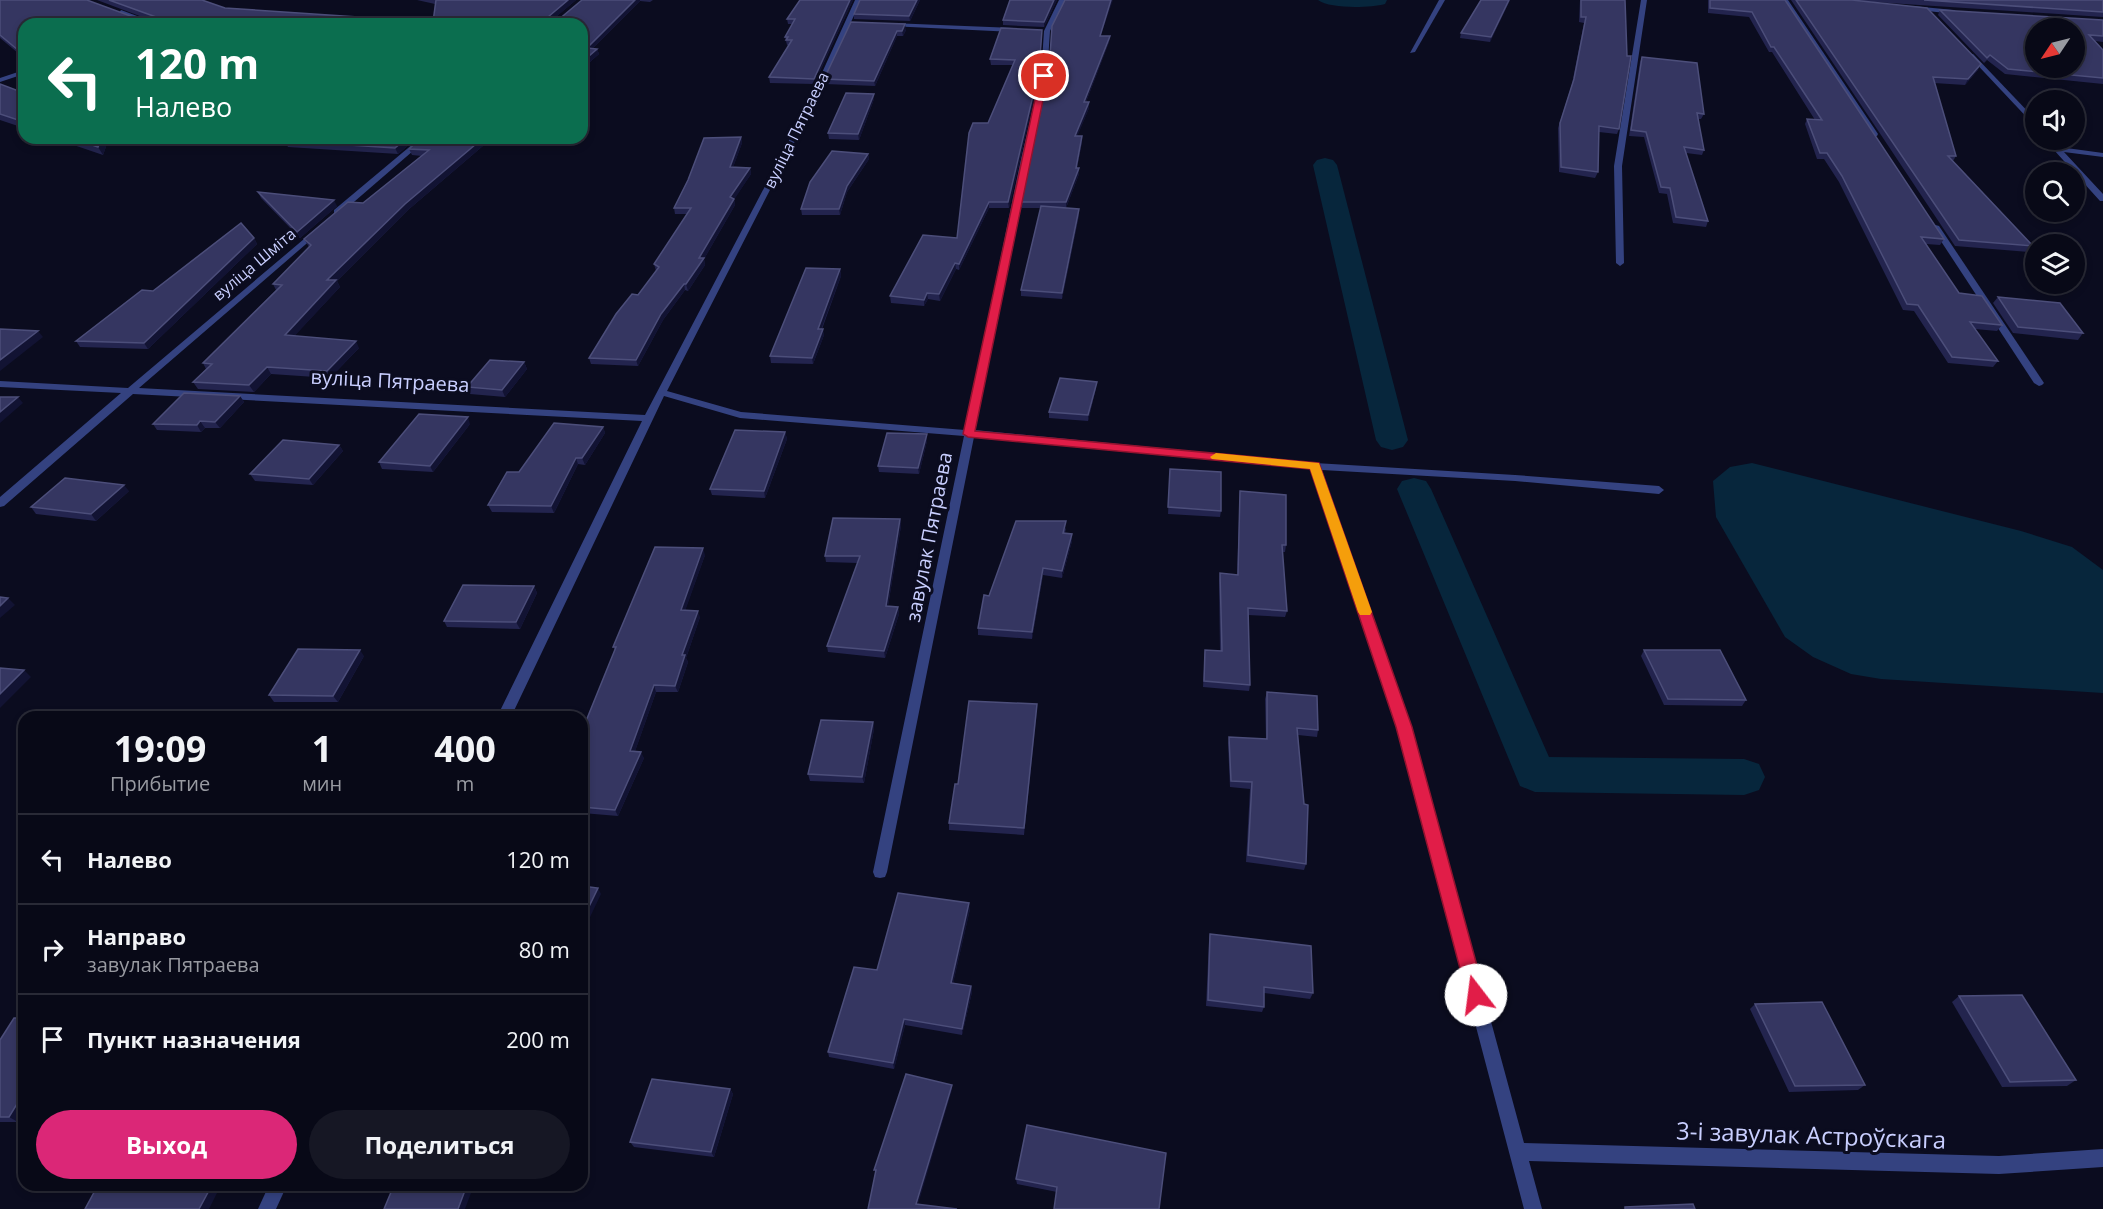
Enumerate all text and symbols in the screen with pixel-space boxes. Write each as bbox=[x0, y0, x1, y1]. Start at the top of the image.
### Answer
north arrow bbox=[2025, 18, 2085, 78]
map controls bbox=[2025, 18, 2085, 294]
text: 120 m bbox=[135, 34, 259, 91]
icon: left bbox=[36, 42, 114, 120]
pin bbox=[1018, 50, 1069, 101]
icon: arrive bbox=[1027, 59, 1060, 92]
street label: вуліца Пятраева bbox=[758, 68, 834, 192]
text: Налево bbox=[135, 88, 232, 125]
button: sound bbox=[2025, 90, 2085, 150]
button: search bbox=[2025, 162, 2085, 222]
street label: вуліца Шміта bbox=[208, 223, 300, 305]
button: layers bbox=[2025, 234, 2085, 294]
street label: вуліца Пятраева bbox=[310, 363, 470, 398]
street label: завулак Пятраева bbox=[899, 450, 958, 624]
text: 19:09 bbox=[114, 724, 206, 773]
text: 1 bbox=[312, 724, 332, 773]
text: 400 bbox=[434, 724, 496, 773]
text: Прибытие bbox=[110, 770, 210, 797]
text: мин bbox=[302, 770, 342, 797]
text: m bbox=[456, 770, 474, 797]
icon: left bbox=[36, 843, 69, 876]
text: Налево bbox=[87, 844, 172, 874]
text: 120 m bbox=[506, 844, 570, 874]
text: Направо bbox=[87, 921, 186, 951]
icon: right bbox=[36, 933, 69, 966]
text: 80 m bbox=[519, 934, 570, 964]
text: завулак Пятраева bbox=[87, 951, 260, 978]
position arrow bbox=[1444, 963, 1508, 1027]
icon: arrive bbox=[36, 1023, 69, 1056]
text: Пункт назначения bbox=[87, 1024, 301, 1054]
text: 200 m bbox=[506, 1024, 570, 1054]
button: Выход bbox=[36, 1110, 297, 1179]
button: Поделиться bbox=[309, 1110, 570, 1179]
street label: 3-і завулак Астроўскага bbox=[1675, 1113, 1947, 1156]

